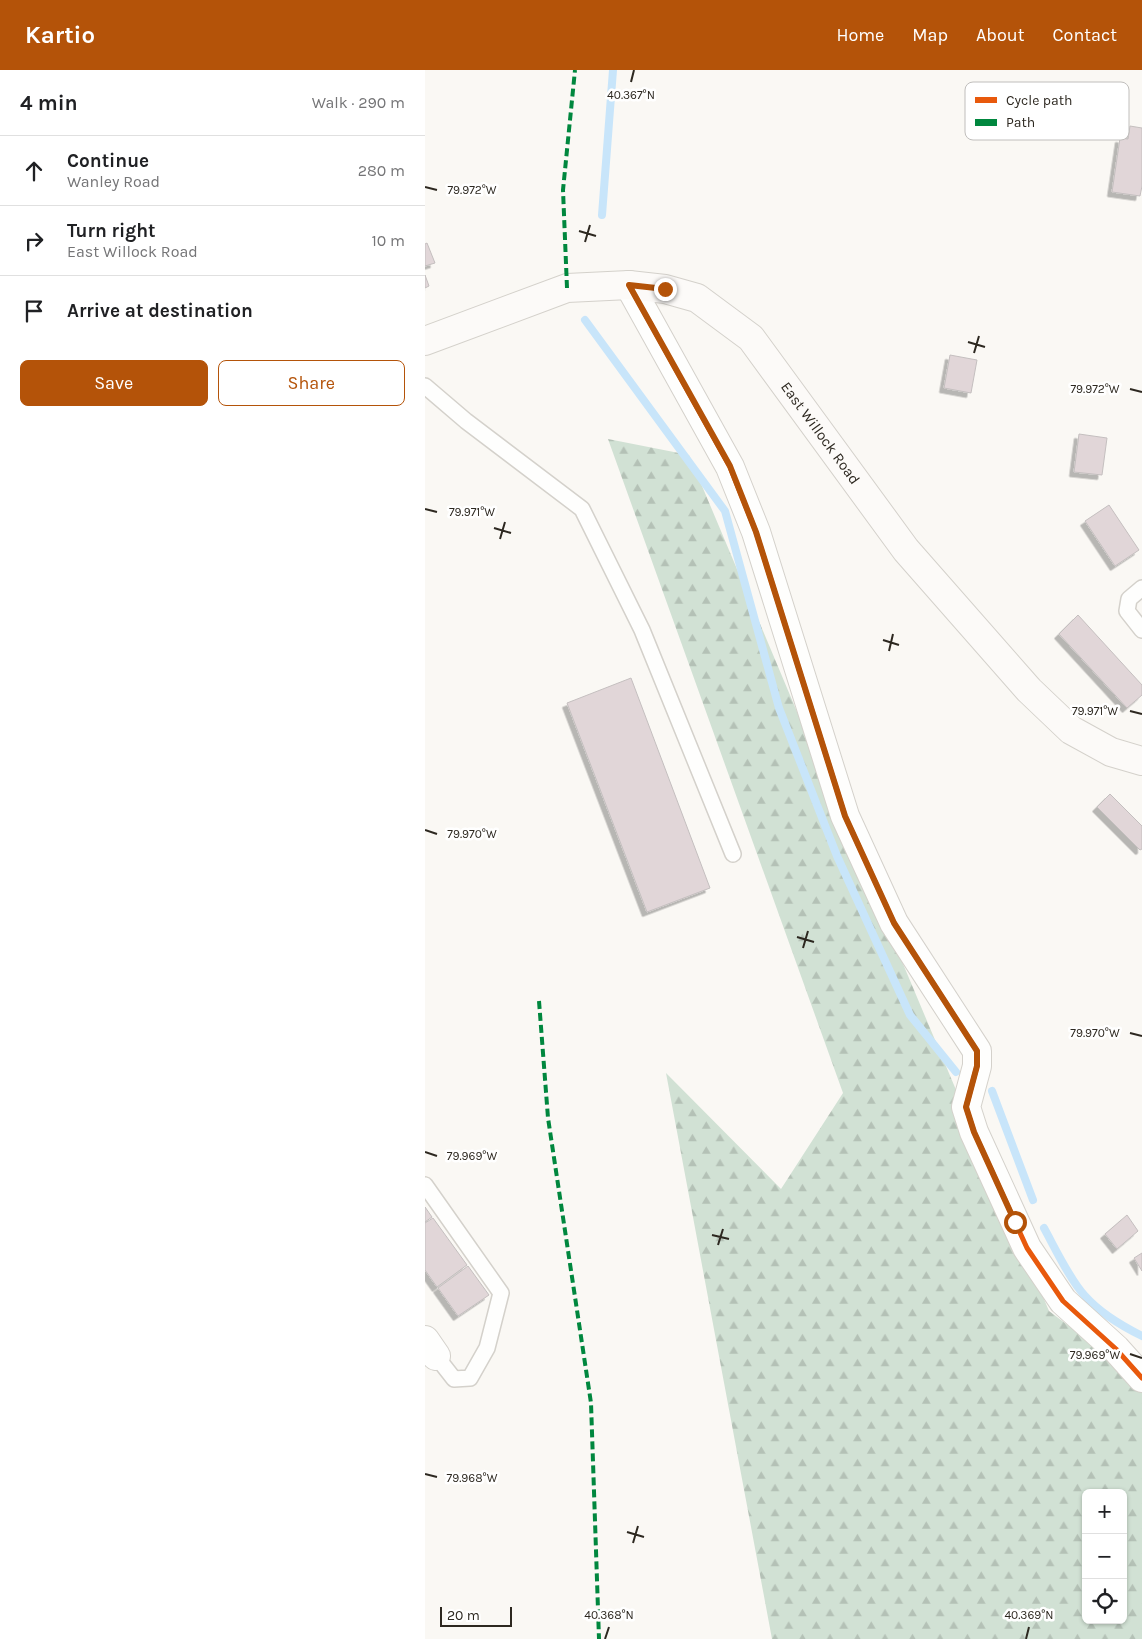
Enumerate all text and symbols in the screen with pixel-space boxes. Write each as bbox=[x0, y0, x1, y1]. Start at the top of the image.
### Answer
text: Kartio bbox=[25, 21, 95, 49]
text: Home bbox=[836, 24, 884, 46]
text: Map bbox=[912, 24, 948, 46]
text: About bbox=[976, 24, 1025, 46]
text: Contact bbox=[1053, 24, 1117, 46]
legend bbox=[965, 82, 1129, 140]
text: 40.367°N bbox=[607, 88, 655, 102]
text: 4 min bbox=[20, 91, 78, 115]
text: Cycle path bbox=[1006, 92, 1072, 109]
text: Walk · 290 m bbox=[312, 93, 405, 112]
text: Path bbox=[1006, 114, 1035, 131]
text: Continue bbox=[67, 150, 149, 172]
icon: ahead bbox=[20, 157, 48, 185]
text: 280 m bbox=[358, 161, 405, 180]
text: Wanley Road bbox=[67, 172, 160, 191]
text: 79.972°W bbox=[447, 183, 497, 197]
text: Turn right bbox=[67, 220, 156, 242]
icon: right bbox=[20, 227, 48, 255]
text: 10 m bbox=[371, 231, 405, 250]
text: East Willock Road bbox=[67, 242, 198, 261]
route end bbox=[654, 278, 677, 301]
icon: arrive bbox=[20, 297, 48, 325]
text: Arrive at destination bbox=[67, 300, 253, 322]
button: Save bbox=[20, 360, 208, 406]
button: Share bbox=[218, 360, 405, 406]
street label: East Willock Road bbox=[777, 378, 864, 488]
text: 79.972°W bbox=[1070, 382, 1120, 396]
text: 79.971°W bbox=[449, 505, 495, 519]
text: 79.971°W bbox=[1072, 704, 1118, 718]
text: 79.970°W bbox=[447, 827, 497, 841]
text: 79.970°W bbox=[1070, 1026, 1120, 1040]
text: 79.969°W bbox=[447, 1149, 497, 1163]
route start bbox=[1004, 1211, 1027, 1234]
text: 79.969°W bbox=[1070, 1348, 1120, 1362]
text: 79.968°W bbox=[447, 1471, 498, 1485]
map controls bbox=[1082, 1489, 1127, 1624]
button: + bbox=[1082, 1489, 1127, 1534]
button: − bbox=[1082, 1534, 1127, 1579]
button: locate bbox=[1082, 1579, 1127, 1624]
scale bar bbox=[440, 1604, 513, 1627]
text: 20 m bbox=[447, 1607, 480, 1624]
text: 40.368°N bbox=[584, 1608, 634, 1622]
text: 40.369°N bbox=[1004, 1608, 1054, 1622]

